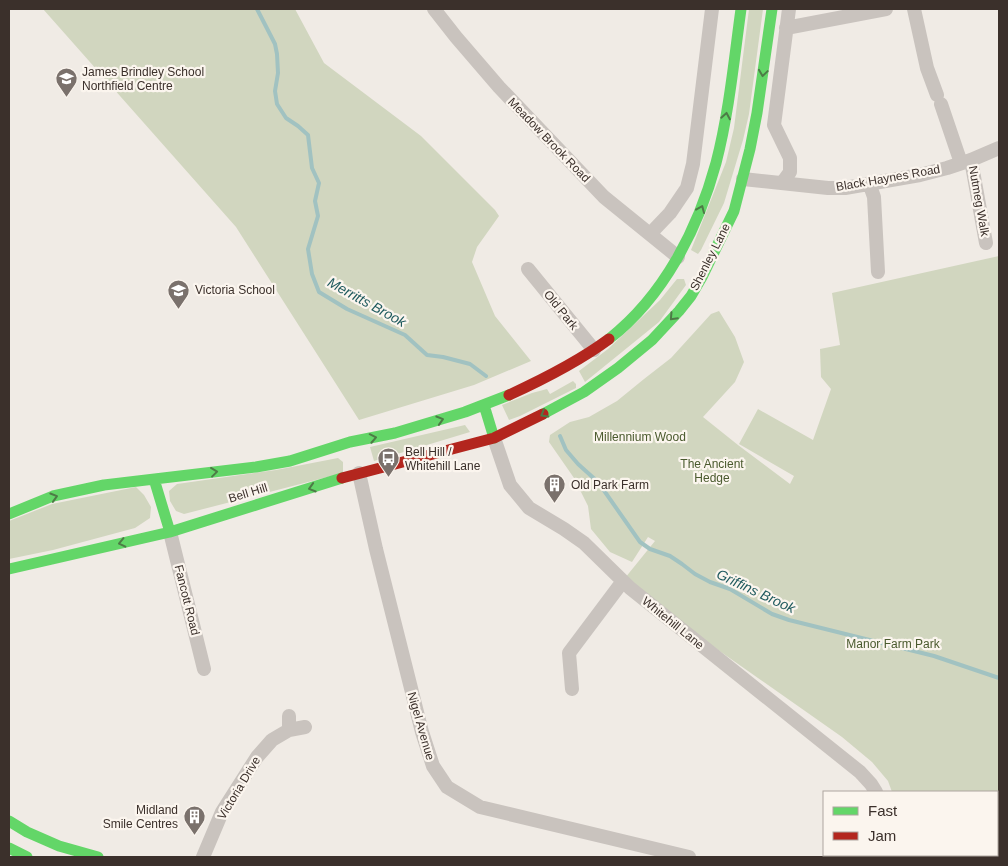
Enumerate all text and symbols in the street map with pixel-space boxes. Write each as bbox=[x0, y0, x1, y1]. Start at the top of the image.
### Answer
place label: James Brindley School Northfield Centre bbox=[82, 65, 204, 93]
school or university icon: James Brindley School Northfield Centre bbox=[54, 67, 78, 98]
one-way arrow bbox=[758, 69, 769, 77]
street label: Meadow Brook Road bbox=[505, 95, 593, 185]
one-way arrow bbox=[720, 111, 730, 120]
street label: Black Haynes Road bbox=[835, 162, 941, 194]
street label: Nutmeg Walk bbox=[966, 165, 992, 238]
one-way arrow bbox=[694, 205, 705, 214]
street label: Shenley Lane bbox=[687, 221, 733, 293]
water label: Merritts Brook bbox=[325, 274, 410, 331]
school or university icon: Victoria School bbox=[167, 278, 191, 309]
place label: Victoria School bbox=[195, 283, 275, 297]
street label: Old Park bbox=[541, 287, 582, 333]
one-way arrow bbox=[670, 311, 679, 320]
one-way arrow bbox=[541, 408, 550, 418]
one-way arrow bbox=[435, 415, 443, 425]
park label: Millennium Wood bbox=[594, 430, 686, 444]
one-way arrow bbox=[368, 433, 377, 443]
place label: Bell Hill / Whitehill Lane bbox=[405, 445, 481, 473]
bus stop icon: Bell Hill / Whitehill Lane bbox=[377, 447, 401, 478]
park label: The Ancient Hedge bbox=[680, 457, 744, 485]
one-way arrow bbox=[211, 467, 219, 478]
building icon: Old Park Farm bbox=[543, 473, 567, 504]
place label: Old Park Farm bbox=[571, 478, 649, 492]
street label: Bell Hill bbox=[227, 480, 269, 506]
one-way arrow bbox=[308, 482, 317, 492]
one-way arrow bbox=[49, 492, 58, 502]
one-way arrow bbox=[118, 537, 127, 548]
street label: Fancott Road bbox=[171, 563, 203, 637]
water label: Griffins Brook bbox=[714, 566, 799, 617]
street label: Whitehill Lane bbox=[639, 594, 707, 652]
park label: Manor Farm Park bbox=[846, 637, 941, 651]
street label: Nigel Avenue bbox=[405, 690, 438, 762]
street label: Victoria Drive bbox=[215, 754, 263, 822]
legend bbox=[823, 791, 998, 856]
text: Fast bbox=[868, 802, 898, 819]
place label: Midland Smile Centres bbox=[103, 803, 178, 831]
building icon: Midland Smile Centres bbox=[182, 805, 206, 836]
text: Jam bbox=[868, 827, 896, 844]

